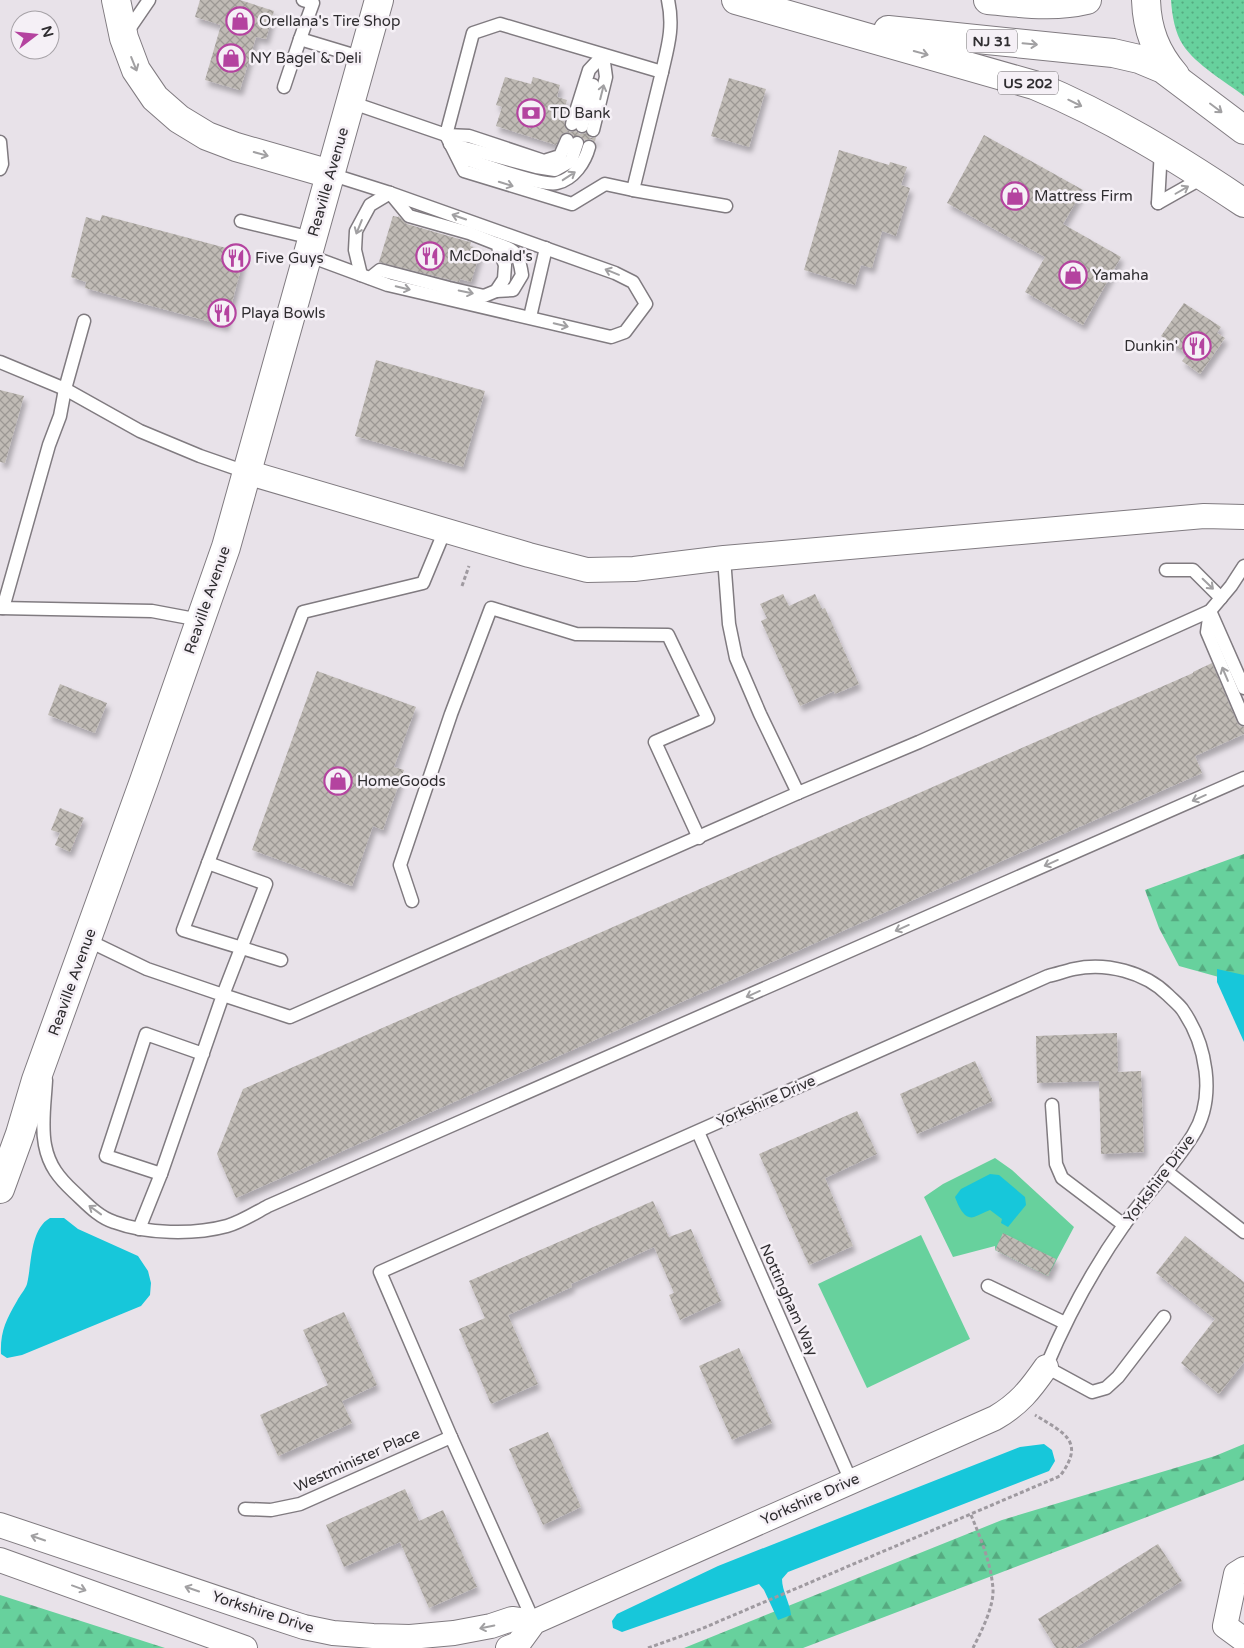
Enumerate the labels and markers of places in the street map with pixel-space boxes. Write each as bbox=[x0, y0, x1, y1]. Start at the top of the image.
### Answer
shop icon: Orellana's Tire Shop bbox=[225, 6, 255, 36]
place label: Orellana's Tire Shop bbox=[259, 12, 400, 30]
shop icon: NY Bagel & Deli bbox=[216, 43, 246, 73]
place label: NY Bagel & Deli bbox=[250, 49, 362, 67]
bank icon: TD Bank bbox=[516, 98, 546, 128]
place label: TD Bank bbox=[550, 104, 610, 122]
shop icon: Mattress Firm bbox=[1000, 181, 1030, 211]
place label: Mattress Firm bbox=[1034, 187, 1133, 205]
restaurant icon: McDonald's bbox=[415, 241, 445, 271]
restaurant icon: Five Guys bbox=[221, 243, 251, 273]
place label: McDonald's bbox=[449, 247, 533, 265]
place label: Five Guys bbox=[255, 249, 324, 267]
shop icon: Yamaha bbox=[1058, 260, 1088, 290]
place label: Yamaha bbox=[1092, 266, 1149, 284]
restaurant icon: Playa Bowls bbox=[207, 298, 237, 328]
place label: Playa Bowls bbox=[241, 304, 325, 322]
restaurant icon: Dunkin' bbox=[1182, 331, 1212, 361]
place label: Dunkin' bbox=[1124, 337, 1178, 355]
shop icon: HomeGoods bbox=[323, 766, 353, 796]
place label: HomeGoods bbox=[357, 772, 446, 790]

